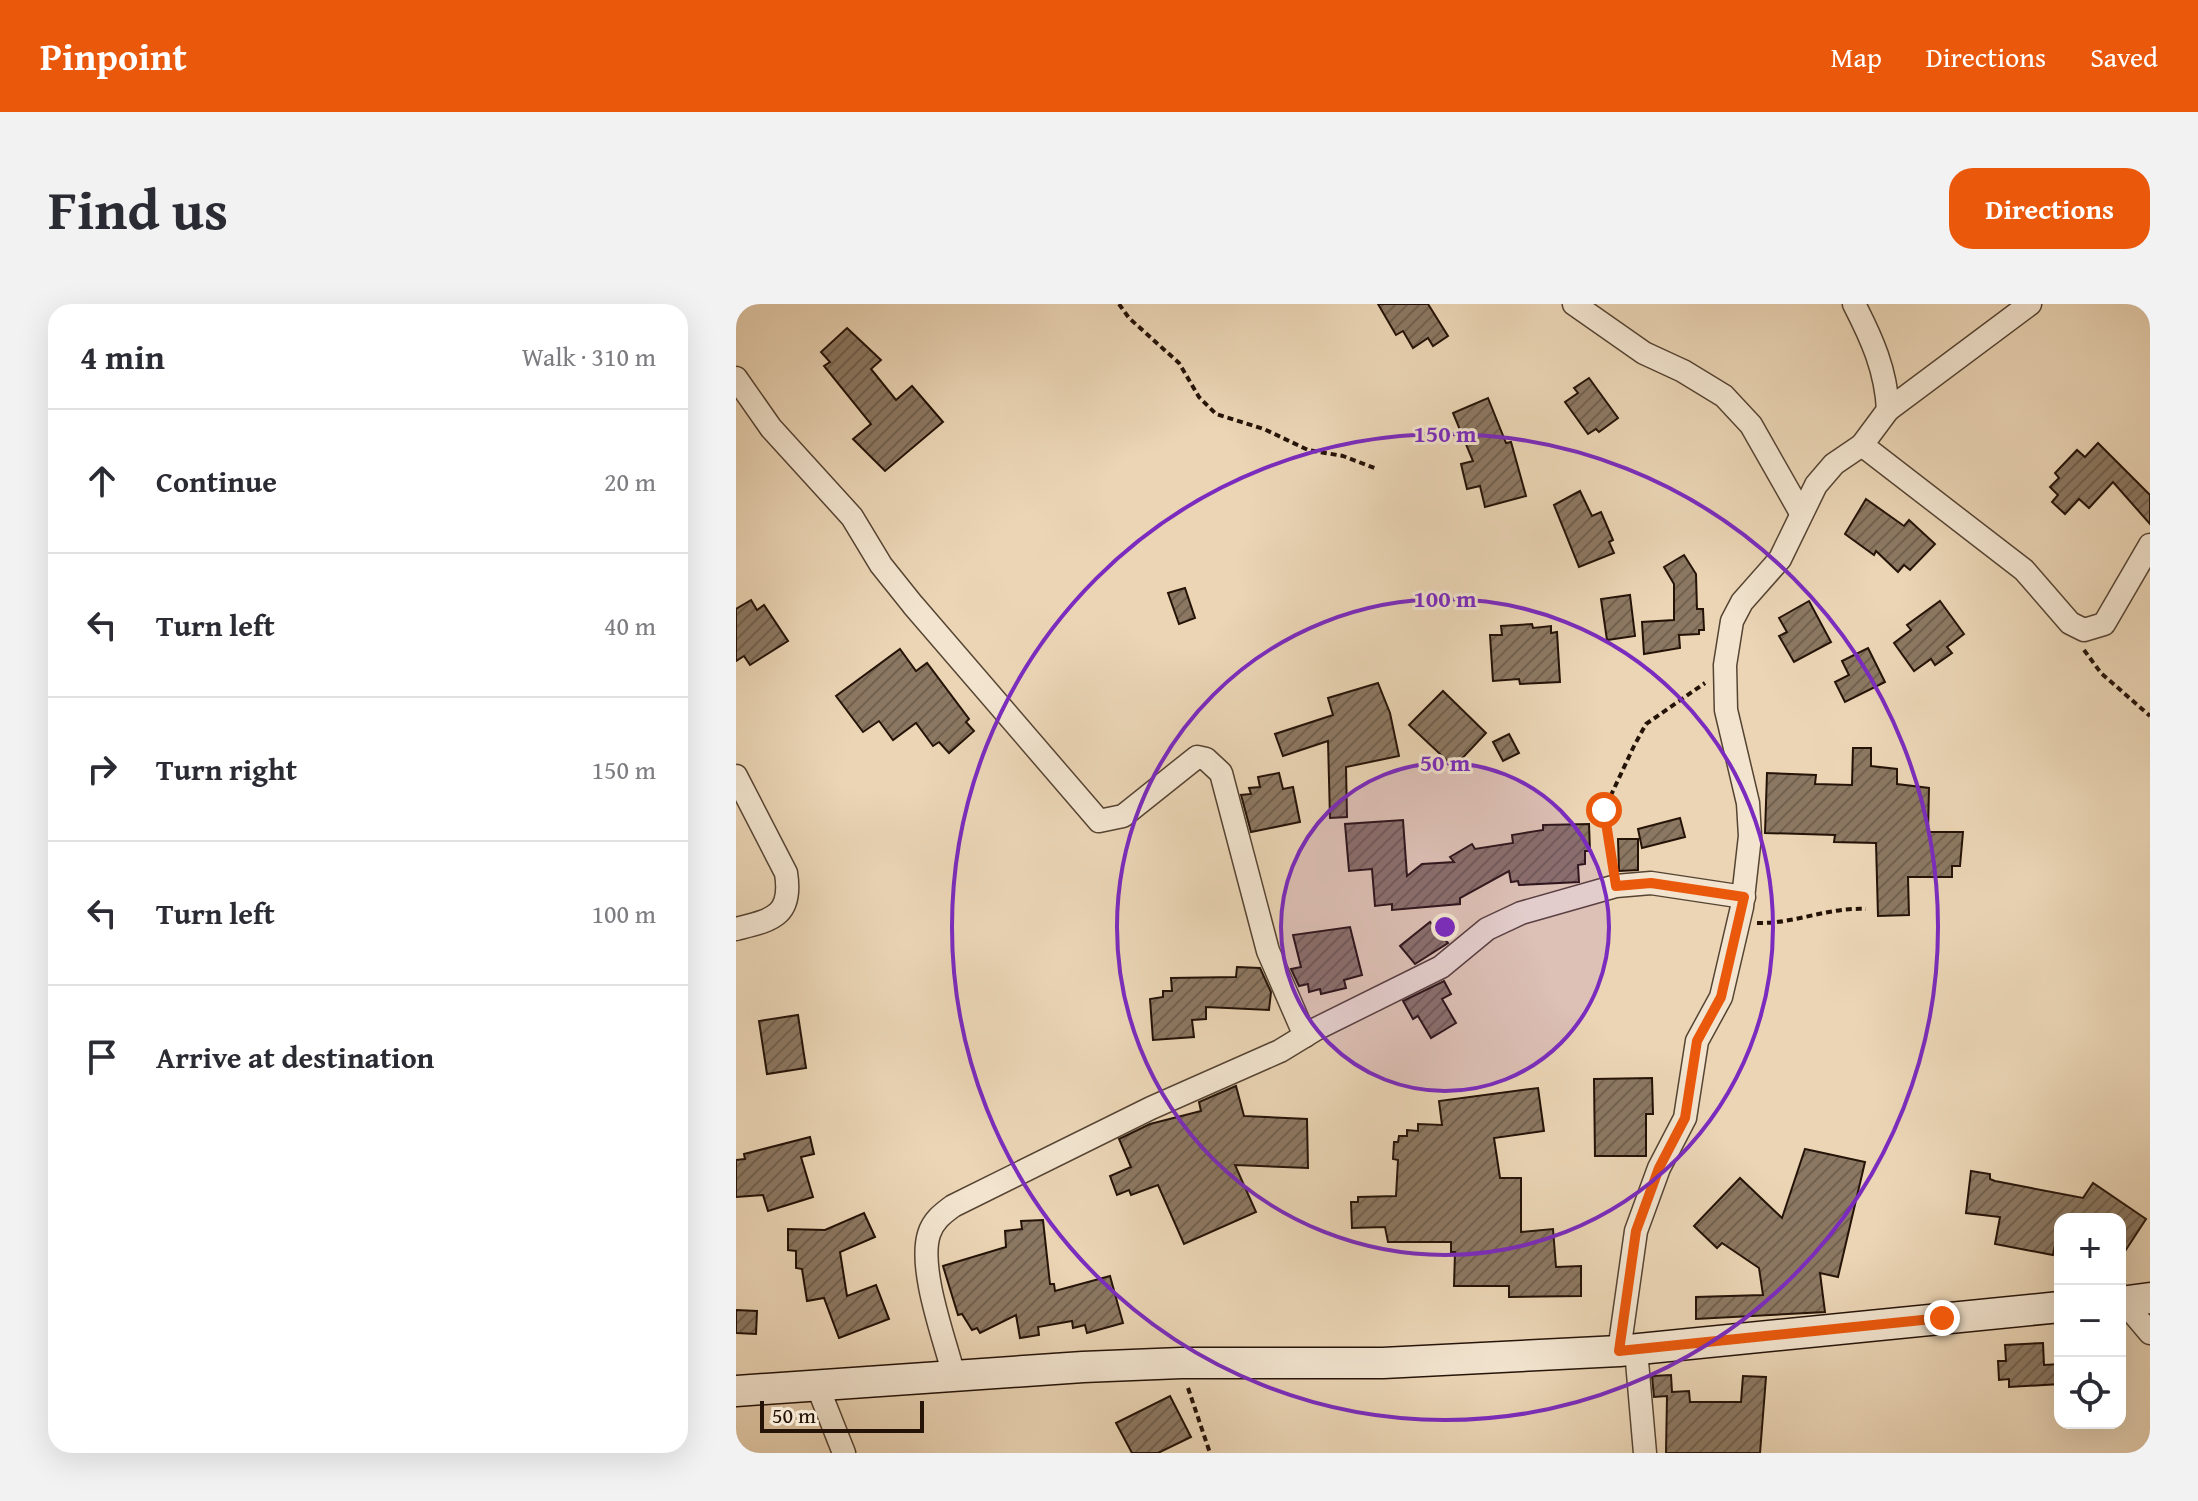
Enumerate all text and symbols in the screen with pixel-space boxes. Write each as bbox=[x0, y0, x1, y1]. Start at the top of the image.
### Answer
text: Pinpoint bbox=[40, 28, 187, 84]
text: Map bbox=[1830, 36, 1882, 77]
text: Directions bbox=[1926, 36, 2046, 77]
text: Saved bbox=[2090, 36, 2158, 77]
text: Find us bbox=[48, 167, 228, 250]
button: Directions bbox=[1949, 168, 2150, 249]
text: 4 min bbox=[80, 332, 165, 381]
text: Walk · 310 m bbox=[522, 337, 656, 376]
text: 150 m bbox=[1413, 416, 1477, 451]
icon: ahead bbox=[80, 459, 124, 503]
text: Continue bbox=[156, 459, 277, 503]
text: 20 m bbox=[604, 462, 656, 501]
text: 100 m bbox=[1413, 581, 1477, 616]
icon: left bbox=[80, 603, 124, 647]
text: Turn left bbox=[156, 603, 275, 647]
text: 40 m bbox=[604, 606, 656, 645]
text: 50 m bbox=[1420, 745, 1471, 780]
icon: right bbox=[80, 747, 124, 791]
text: Turn right bbox=[156, 747, 297, 791]
text: 150 m bbox=[591, 750, 656, 789]
route start bbox=[1586, 792, 1622, 828]
icon: left bbox=[80, 891, 124, 935]
text: Turn left bbox=[156, 891, 275, 935]
text: 100 m bbox=[591, 894, 656, 933]
centre of rings bbox=[1431, 913, 1459, 941]
icon: arrive bbox=[80, 1035, 124, 1079]
text: Arrive at destination bbox=[156, 1035, 434, 1079]
map controls bbox=[2054, 1213, 2126, 1429]
button: + bbox=[2054, 1213, 2126, 1285]
button: − bbox=[2054, 1285, 2126, 1357]
route end bbox=[1924, 1300, 1960, 1336]
button: locate bbox=[2054, 1357, 2126, 1429]
scale bar bbox=[760, 1397, 924, 1433]
text: 50 m bbox=[772, 1399, 816, 1431]

